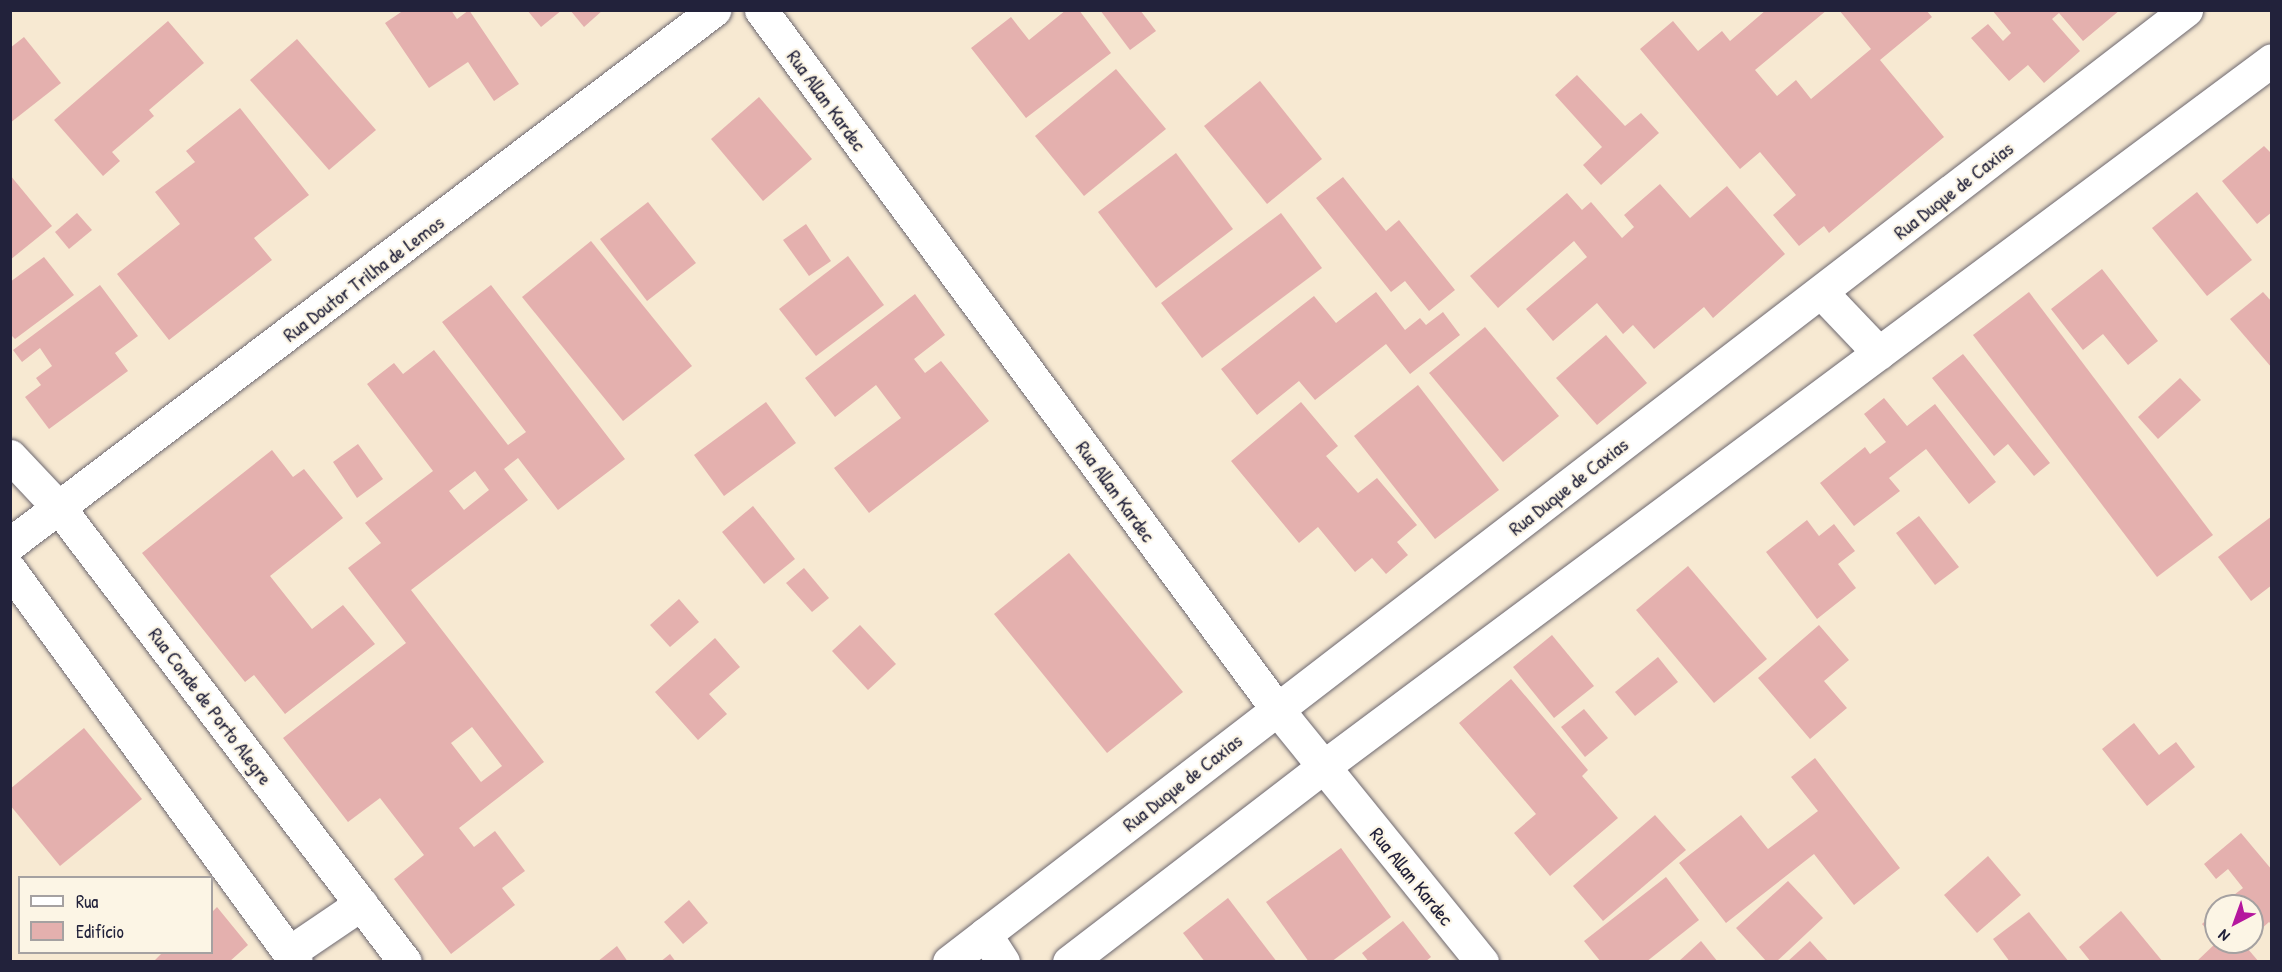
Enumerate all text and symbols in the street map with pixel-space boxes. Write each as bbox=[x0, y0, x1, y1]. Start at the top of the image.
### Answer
street label: Rua Allan Kardec bbox=[782, 45, 872, 155]
street label: Rua Duque de Caxias bbox=[1888, 136, 2018, 244]
street label: Rua Doutor Trilha de Lemos bbox=[278, 210, 448, 346]
street label: Rua Duque de Caxias bbox=[1503, 432, 1633, 540]
street label: Rua Allan Kardec bbox=[1071, 436, 1161, 546]
street label: Rua Conde de Porto Alegre bbox=[144, 623, 278, 789]
street label: Rua Duque de Caxias bbox=[1117, 728, 1247, 836]
street label: Rua Allan Kardec bbox=[1365, 822, 1459, 930]
legend bbox=[18, 876, 213, 954]
text: Rua bbox=[76, 889, 98, 914]
north arrow bbox=[2204, 894, 2264, 954]
text: Edifício bbox=[76, 919, 124, 944]
text: N bbox=[2213, 925, 2234, 947]

